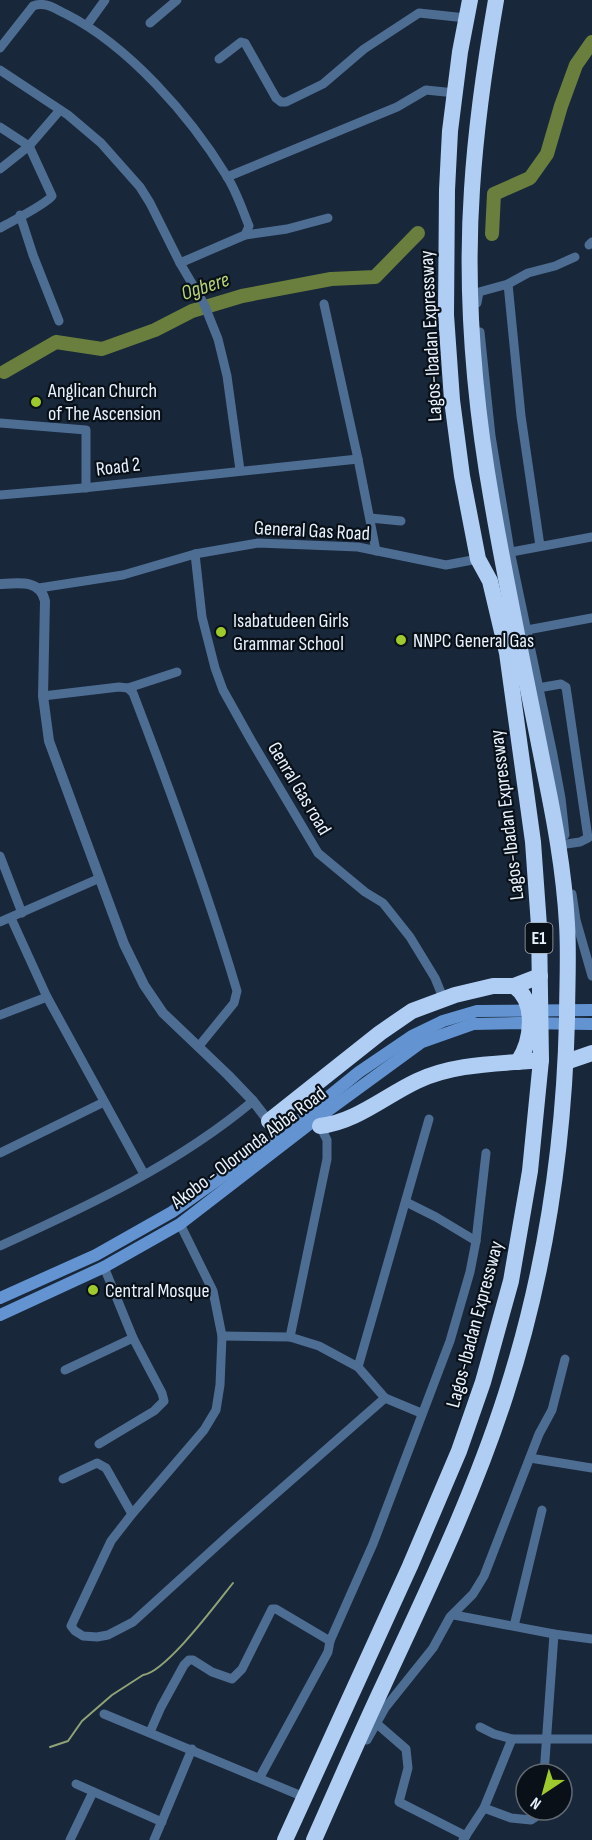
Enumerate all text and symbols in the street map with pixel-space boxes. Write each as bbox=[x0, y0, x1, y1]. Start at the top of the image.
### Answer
street label: Lagos-Ibadan Expressway bbox=[415, 249, 447, 422]
water label: Ogbere bbox=[178, 267, 232, 306]
place label: Anglican Church of The Ascension bbox=[47, 379, 161, 426]
marker: Anglican Church of The Ascension bbox=[29, 395, 43, 409]
street label: Road 2 bbox=[94, 452, 142, 482]
street label: General Gas Road bbox=[253, 516, 370, 546]
place label: Isabatudeen Girls Grammar School bbox=[233, 609, 349, 656]
marker: Isabatudeen Girls Grammar School bbox=[214, 625, 228, 639]
place label: NNPC General Gas bbox=[413, 629, 534, 653]
marker: NNPC General Gas bbox=[394, 633, 408, 647]
street label: Lagos-Ibadan Expressway bbox=[485, 728, 529, 901]
street label: Genral Gas road bbox=[262, 738, 336, 839]
road number: E1 bbox=[526, 923, 552, 953]
street label: Akobo - Olorunda Abba Road bbox=[165, 1082, 331, 1215]
street label: Lagos-Ibadan Expressway bbox=[441, 1238, 509, 1410]
place label: Central Mosque bbox=[105, 1279, 209, 1303]
marker: Central Mosque bbox=[86, 1283, 100, 1297]
north arrow bbox=[514, 1762, 574, 1822]
text: N bbox=[527, 1793, 545, 1813]

